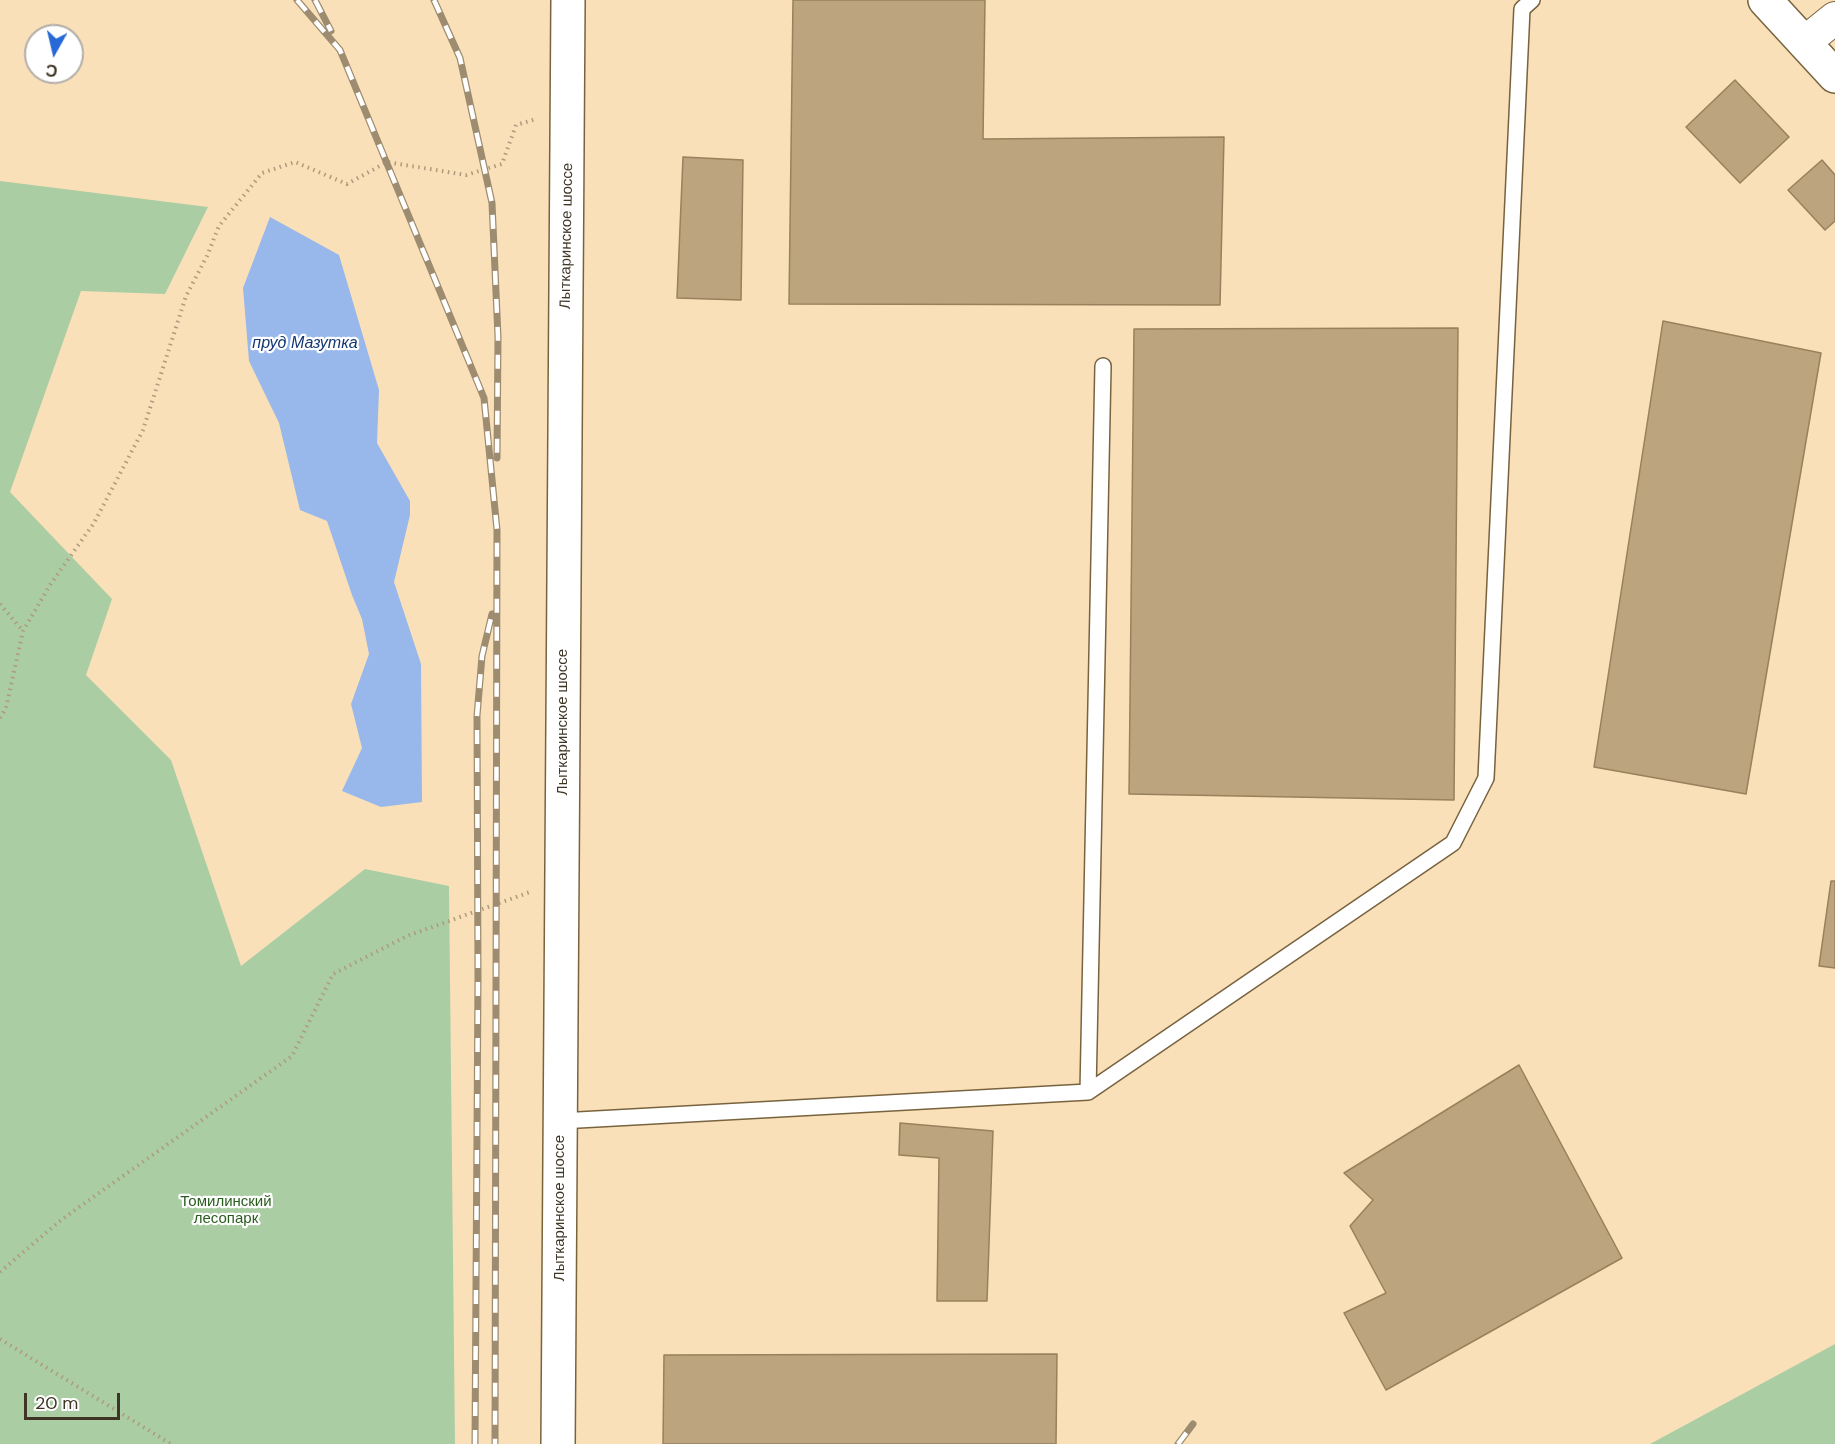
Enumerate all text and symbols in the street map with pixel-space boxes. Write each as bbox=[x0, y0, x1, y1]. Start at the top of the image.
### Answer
north arrow bbox=[24, 24, 84, 84]
text: С bbox=[45, 59, 59, 82]
street label: Лыткаринское шоссе bbox=[557, 163, 577, 309]
water label: пруд Мазутка bbox=[252, 334, 358, 354]
street label: Лыткаринское шоссе bbox=[554, 649, 572, 795]
street label: Лыткаринское шоссе bbox=[551, 1135, 569, 1281]
park label: Томилинский лесопарк bbox=[180, 1193, 272, 1228]
scale bar bbox=[27, 1381, 123, 1419]
text: 20 m bbox=[35, 1391, 78, 1415]

